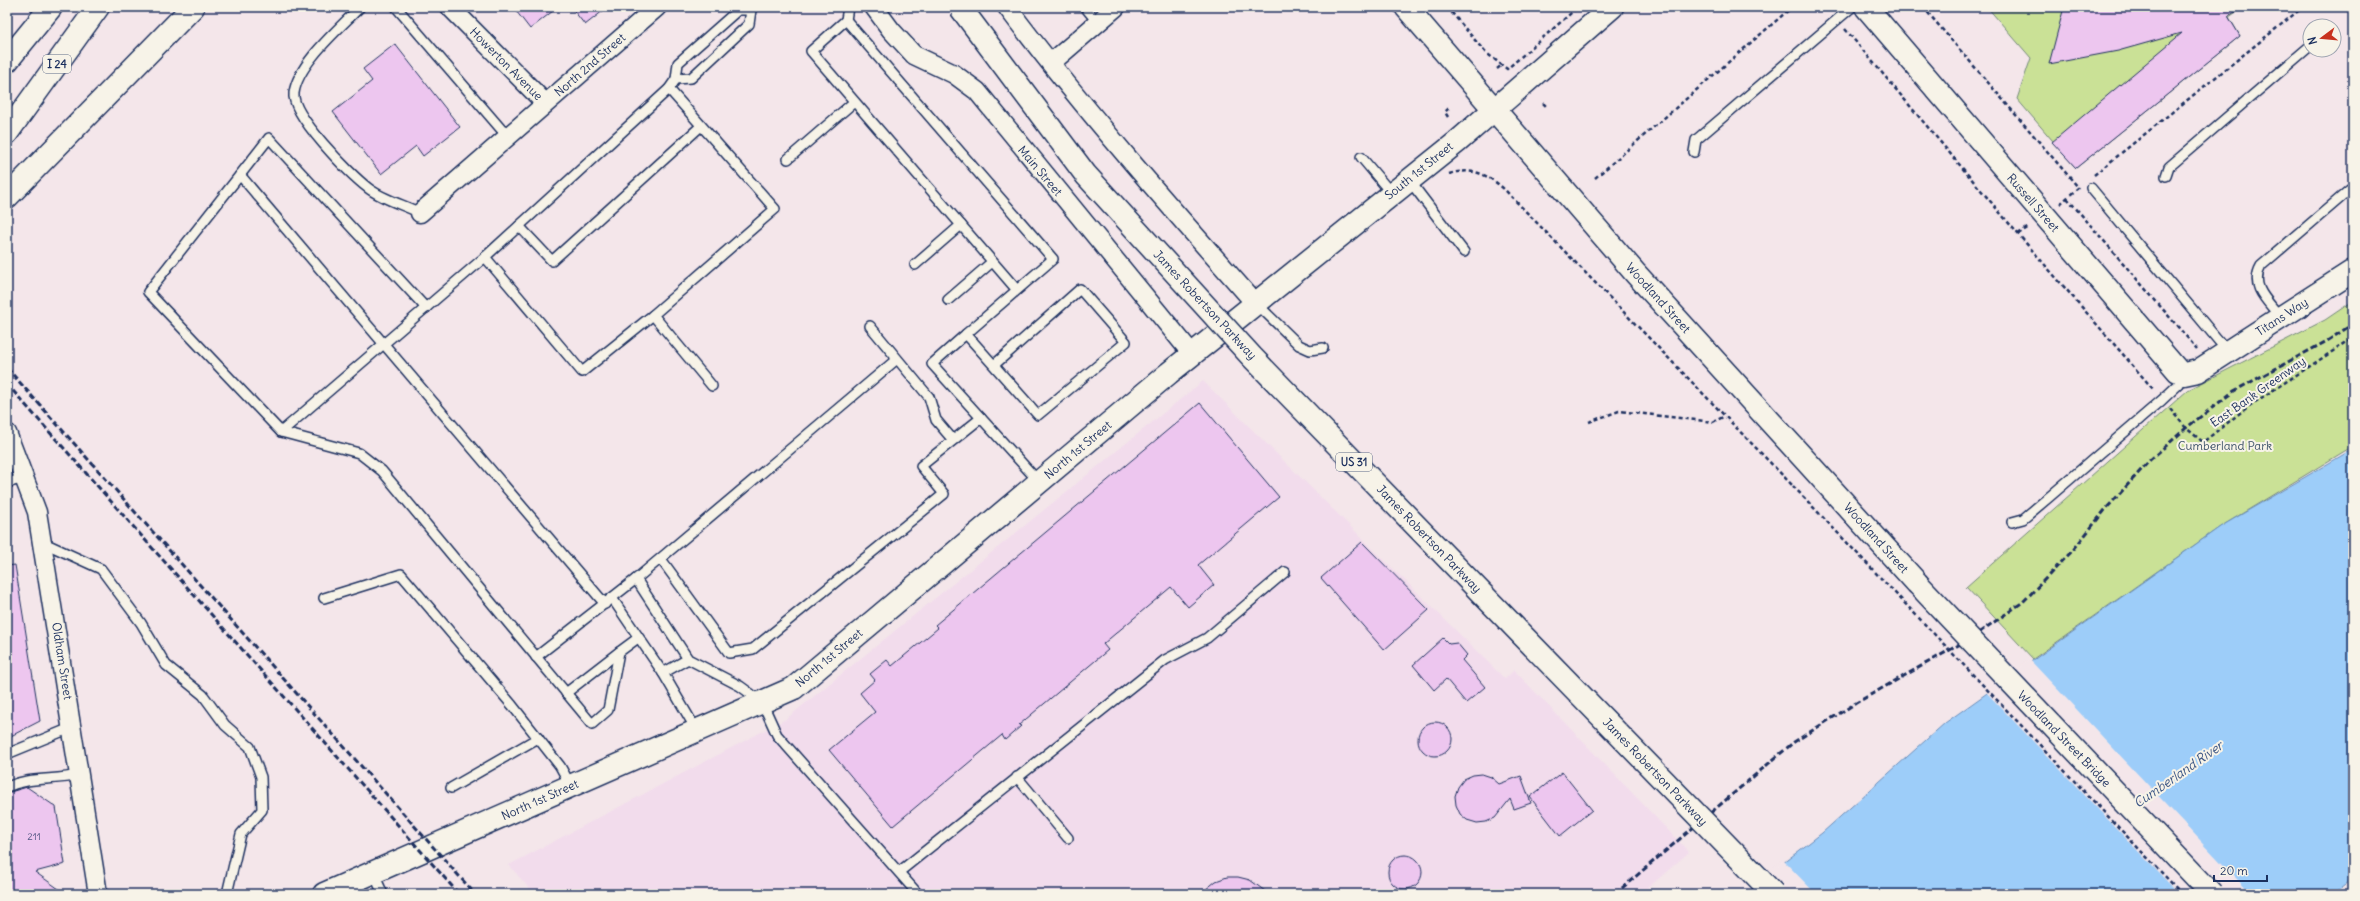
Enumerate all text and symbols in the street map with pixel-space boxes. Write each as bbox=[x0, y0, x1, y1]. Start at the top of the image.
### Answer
north arrow bbox=[2302, 18, 2342, 58]
street label: Howerton Avenue bbox=[467, 24, 546, 103]
street label: North 2nd Street bbox=[551, 30, 628, 100]
text: N bbox=[2305, 35, 2320, 46]
road number: I 24 bbox=[43, 55, 71, 73]
street label: South 1st Street bbox=[1382, 139, 1456, 203]
street label: Main Street bbox=[1015, 142, 1066, 199]
street label: Russell Street bbox=[2004, 170, 2063, 235]
street label: James Robertson Parkway bbox=[1151, 247, 1260, 363]
street label: Woodland Street bbox=[1623, 259, 1694, 336]
street label: Titans Way bbox=[2253, 294, 2311, 339]
street label: East Bank Greenway bbox=[2207, 353, 2308, 430]
street label: North 1st Street bbox=[1041, 417, 1114, 482]
park label: Cumberland Park bbox=[2178, 438, 2272, 453]
road number: US 31 bbox=[1336, 453, 1372, 471]
street label: James Robertson Parkway bbox=[1374, 482, 1485, 596]
street label: Woodland Street bbox=[1841, 499, 1912, 576]
street label: Oldham Street bbox=[49, 621, 76, 701]
street label: North 1st Street bbox=[792, 625, 865, 690]
street label: Woodland Street Bridge bbox=[2015, 687, 2114, 790]
street label: James Robertson Parkway bbox=[1600, 715, 1711, 829]
water label: Cumberland River bbox=[2130, 736, 2228, 812]
street label: North 1st Street bbox=[499, 776, 581, 823]
house number: 211 bbox=[27, 830, 41, 843]
scale bar bbox=[2214, 857, 2267, 883]
text: 20 m bbox=[2220, 863, 2248, 878]

